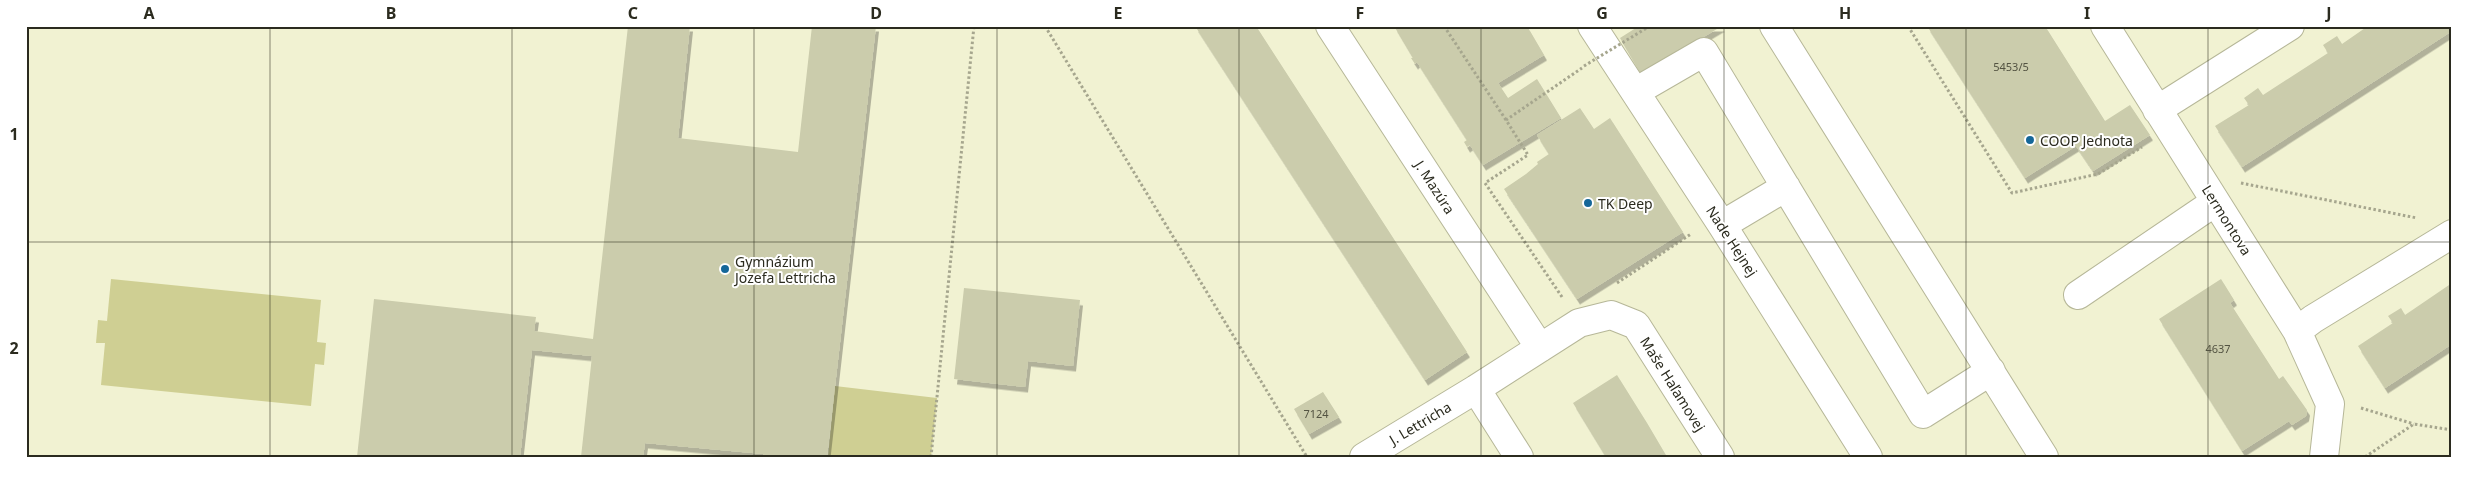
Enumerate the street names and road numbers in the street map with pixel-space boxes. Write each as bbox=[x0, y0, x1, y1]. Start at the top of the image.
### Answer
street label: J. Mazúra bbox=[1410, 155, 1459, 217]
street label: Lermontova bbox=[2198, 181, 2256, 259]
street label: Nade Hejnej bbox=[1702, 202, 1762, 280]
street label: Maše Haľamovej bbox=[1636, 333, 1710, 435]
street label: J. Lettricha bbox=[1384, 397, 1455, 450]

